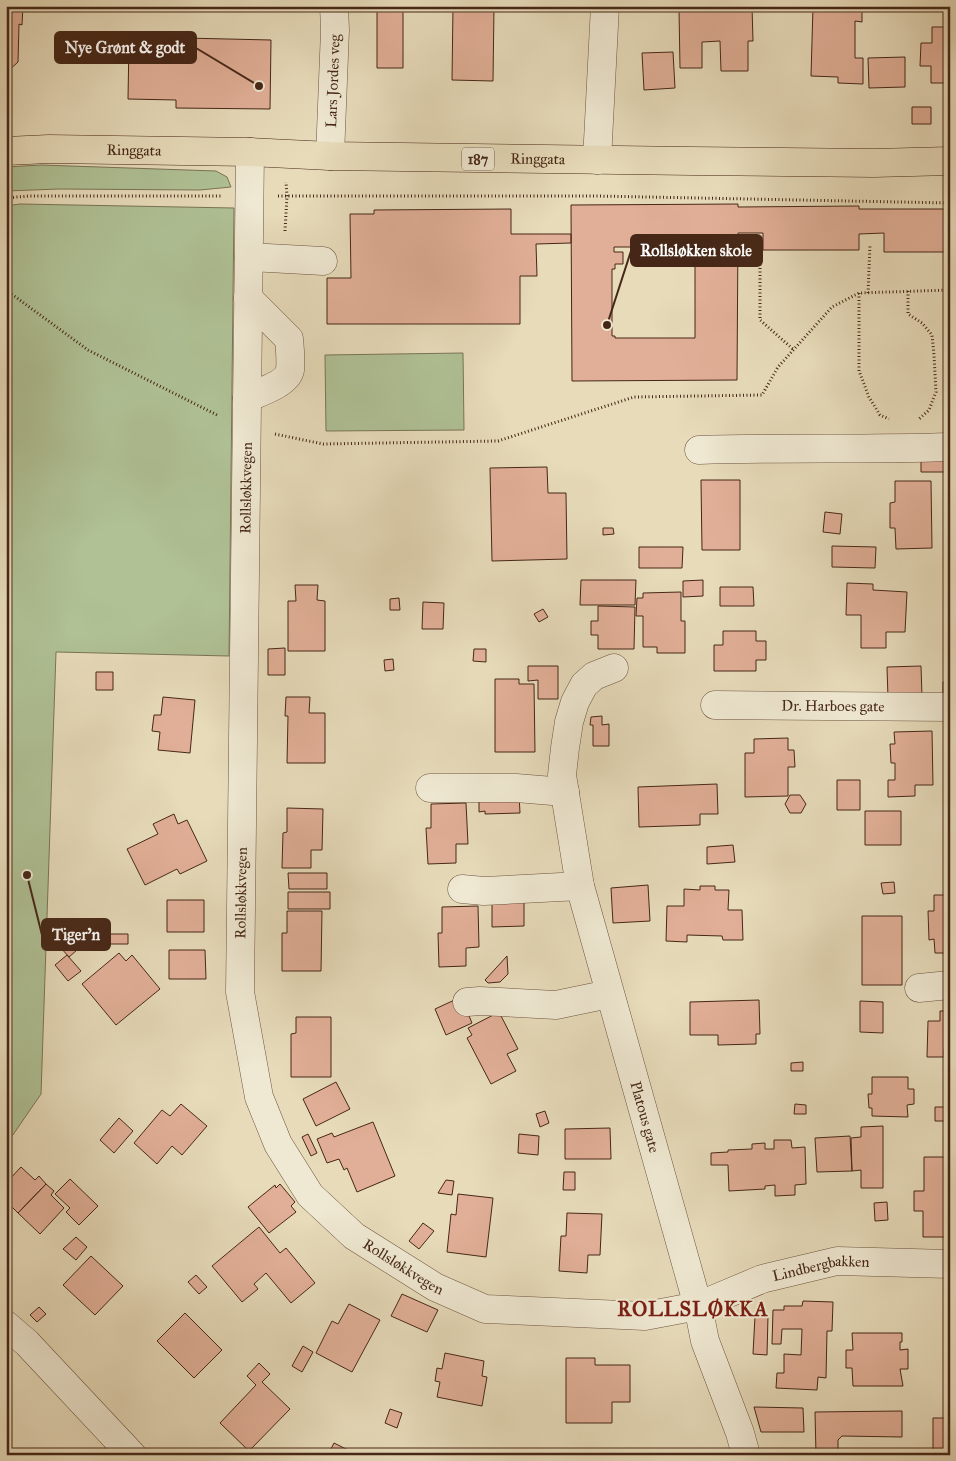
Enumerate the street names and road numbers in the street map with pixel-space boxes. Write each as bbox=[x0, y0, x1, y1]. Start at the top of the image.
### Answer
street label: Lars Jordes veg bbox=[322, 33, 344, 128]
street label: Ringgata bbox=[106, 141, 162, 160]
road number: 187 bbox=[462, 148, 494, 170]
street label: Ringgata bbox=[510, 149, 566, 168]
street label: Rollsløkkvegen bbox=[236, 442, 256, 534]
street label: Dr. Harboes gate bbox=[781, 697, 885, 715]
street label: Rollsløkkvegen bbox=[231, 847, 251, 939]
street label: Platous gate bbox=[626, 1079, 664, 1155]
street label: Rollsløkkvegen bbox=[360, 1235, 446, 1299]
street label: Lindbergbakken bbox=[770, 1252, 870, 1285]

